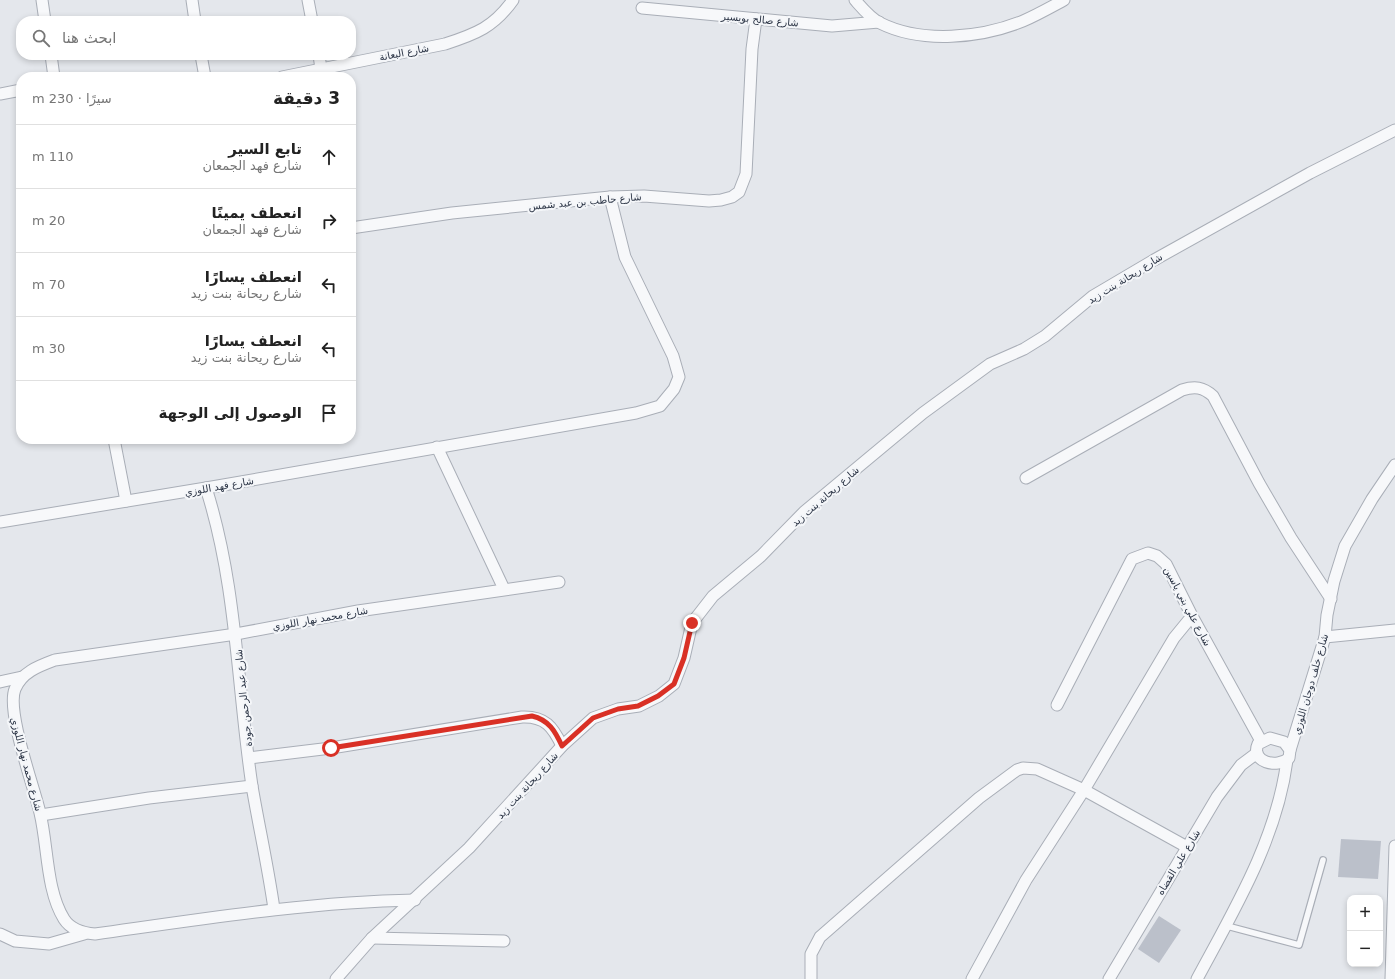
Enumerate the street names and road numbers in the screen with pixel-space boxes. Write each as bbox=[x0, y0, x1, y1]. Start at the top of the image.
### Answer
street label: شارع صالح بويسير bbox=[720, 11, 799, 29]
street label: شارع البعانة bbox=[378, 42, 430, 64]
street label: شارع حاطب بن عبد شمس bbox=[528, 191, 642, 213]
street label: شارع ريحانة بنت زيد bbox=[1086, 251, 1165, 307]
street label: شارع ريحانة بنت زيد bbox=[789, 464, 862, 529]
street label: شارع فهد اللوزي bbox=[184, 475, 255, 499]
street label: شارع علي بني ياسين bbox=[1161, 565, 1213, 648]
street label: شارع محمد نهار اللوزي bbox=[271, 605, 369, 633]
street label: شارع خلف دوجان اللوزي bbox=[1291, 632, 1331, 736]
street label: شارع عبد الرحمن جودة bbox=[233, 649, 255, 747]
street label: شارع محمد نهار اللوزي bbox=[8, 716, 44, 813]
street label: شارع ريحانة بنت زيد bbox=[495, 750, 561, 821]
street label: شارع علي القضاه bbox=[1155, 828, 1203, 897]

